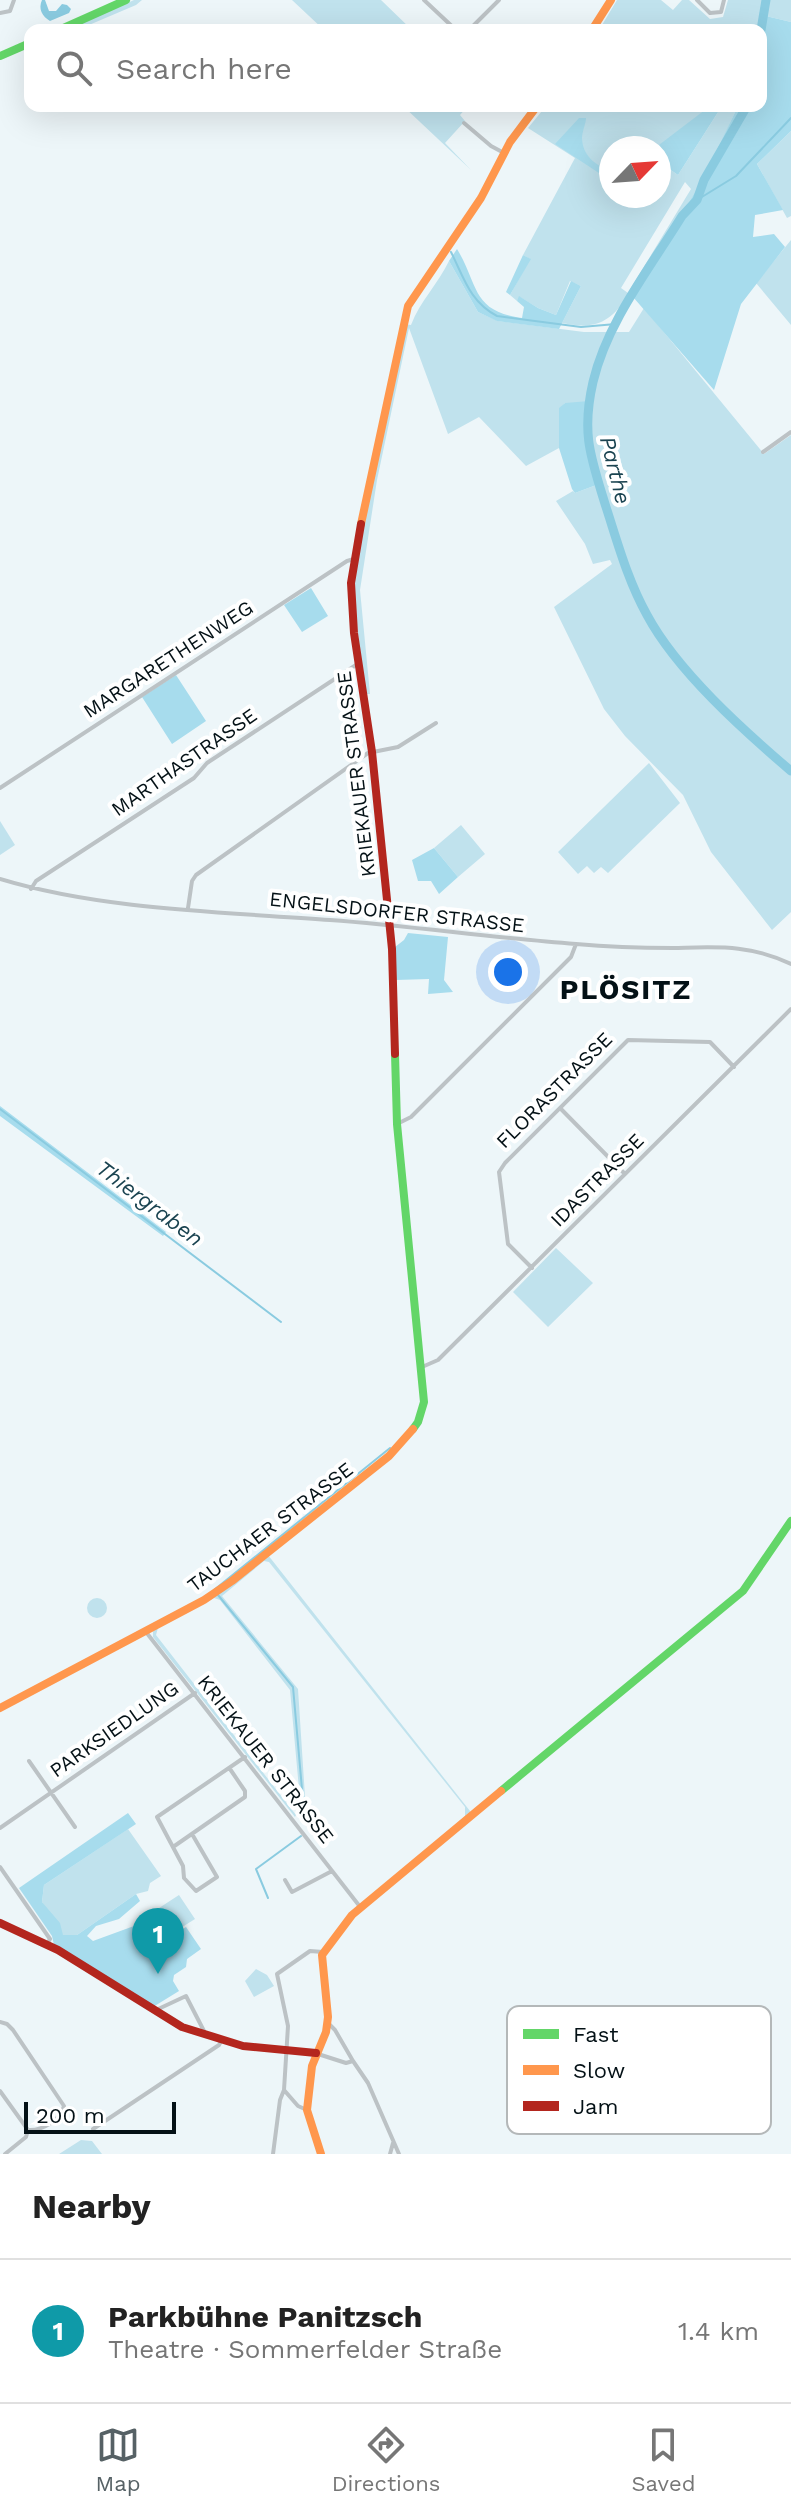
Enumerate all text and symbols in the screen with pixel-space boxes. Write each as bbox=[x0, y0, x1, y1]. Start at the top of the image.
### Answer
search box bbox=[24, 24, 767, 112]
icon: search bbox=[52, 46, 96, 90]
text: Search here bbox=[116, 51, 292, 86]
north arrow bbox=[599, 136, 671, 208]
water label: Parthe bbox=[595, 434, 636, 507]
street label: MARGARETHENWEG bbox=[79, 595, 257, 723]
street label: KRIEKAUER STRASSE bbox=[331, 670, 381, 878]
street label: MARTHASTRASSE bbox=[107, 703, 261, 821]
street label: ENGELSDORFER STRASSE bbox=[268, 887, 526, 937]
your location bbox=[488, 952, 528, 992]
district label: PLÖSITZ bbox=[560, 973, 692, 1006]
street label: FLORASTRASSE bbox=[491, 1027, 617, 1153]
street label: IDASTRASSE bbox=[545, 1128, 649, 1232]
water label: Thiergraben bbox=[92, 1155, 208, 1251]
street label: TAUCHAER STRASSE bbox=[183, 1457, 357, 1597]
street label: KRIEKAUER STRASSE bbox=[193, 1670, 339, 1848]
street label: PARKSIEDLUNG bbox=[45, 1676, 183, 1782]
pin: 1 bbox=[132, 1908, 184, 1974]
legend bbox=[507, 2006, 771, 2134]
text: Fast bbox=[573, 2022, 619, 2047]
text: Slow bbox=[573, 2058, 625, 2083]
text: Jam bbox=[573, 2094, 618, 2119]
scale bar bbox=[24, 2098, 176, 2134]
text: 200 m bbox=[36, 2103, 105, 2128]
text: Nearby bbox=[32, 2186, 151, 2226]
text: Parkbühne Panitzsch bbox=[108, 2299, 422, 2334]
text: 1 bbox=[52, 2316, 64, 2346]
text: 1.4 km bbox=[678, 2316, 759, 2346]
text: Theatre · Sommerfelder Straße bbox=[108, 2334, 502, 2364]
tab: Map bbox=[96, 2423, 140, 2496]
tab: Directions bbox=[332, 2423, 440, 2496]
tab: Saved bbox=[632, 2423, 695, 2496]

